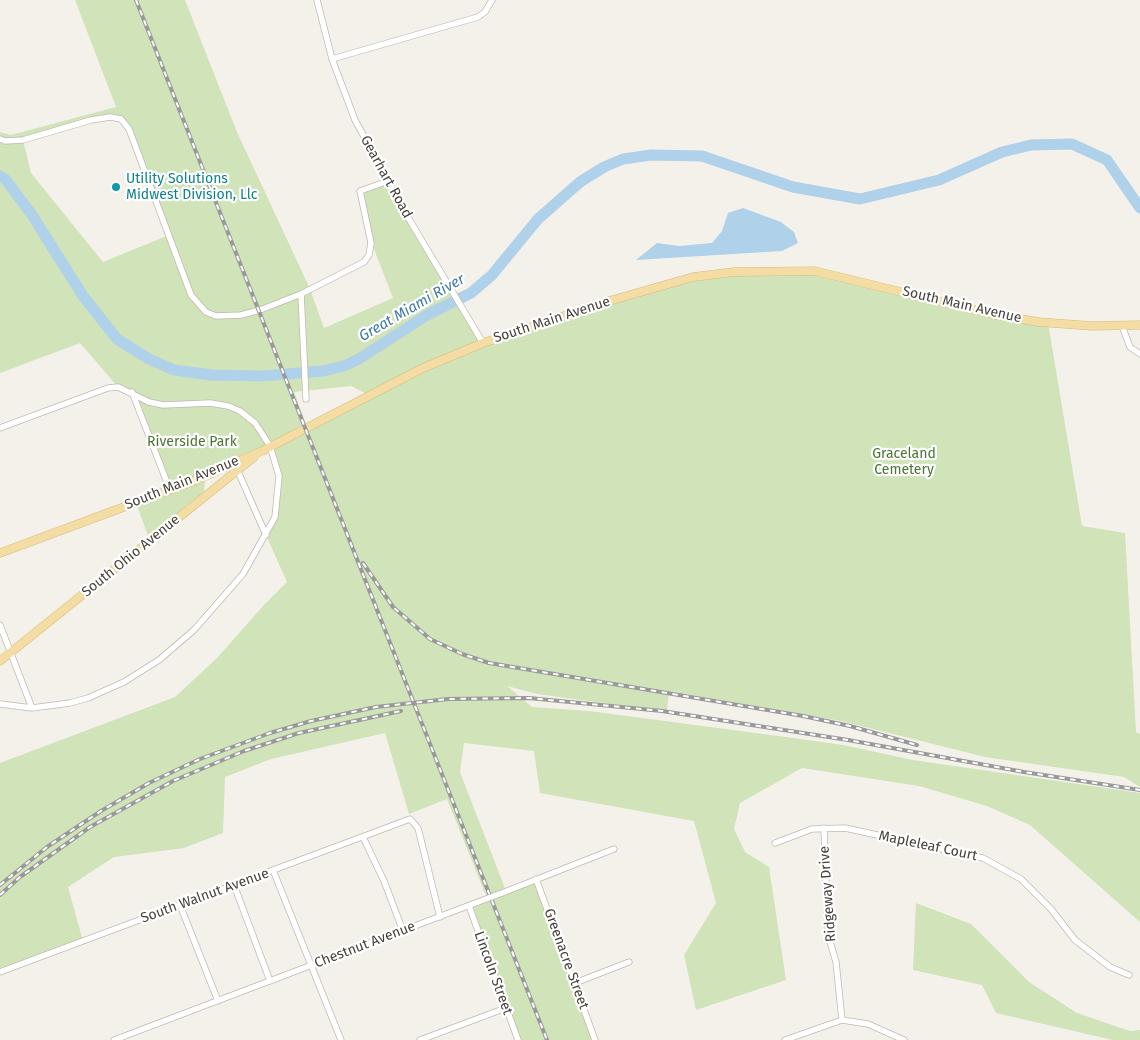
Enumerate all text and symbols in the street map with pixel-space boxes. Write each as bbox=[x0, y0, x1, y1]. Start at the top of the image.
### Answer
street label: Gearhart Road bbox=[356, 133, 416, 221]
place label: Utility Solutions Midwest Division, Llc bbox=[126, 171, 257, 203]
marker: Utility Solutions Midwest Division, Llc bbox=[110, 181, 122, 193]
water label: Great Miami River bbox=[356, 270, 468, 346]
street label: South Main Avenue bbox=[901, 283, 1023, 327]
street label: South Main Avenue bbox=[492, 293, 612, 347]
park label: Riverside Park bbox=[147, 434, 237, 450]
park label: Graceland Cemetery bbox=[872, 446, 936, 478]
street label: South Main Avenue bbox=[122, 452, 242, 514]
street label: South Ohio Avenue bbox=[79, 511, 183, 601]
street label: Mapleleaf Court bbox=[877, 827, 979, 865]
street label: Ridgeway Drive bbox=[816, 845, 840, 943]
street label: South Walnut Avenue bbox=[139, 865, 271, 927]
street label: Greenacre Street bbox=[540, 906, 592, 1012]
street label: Chestnut Avenue bbox=[312, 918, 418, 972]
street label: Lincoln Street bbox=[470, 929, 516, 1017]

